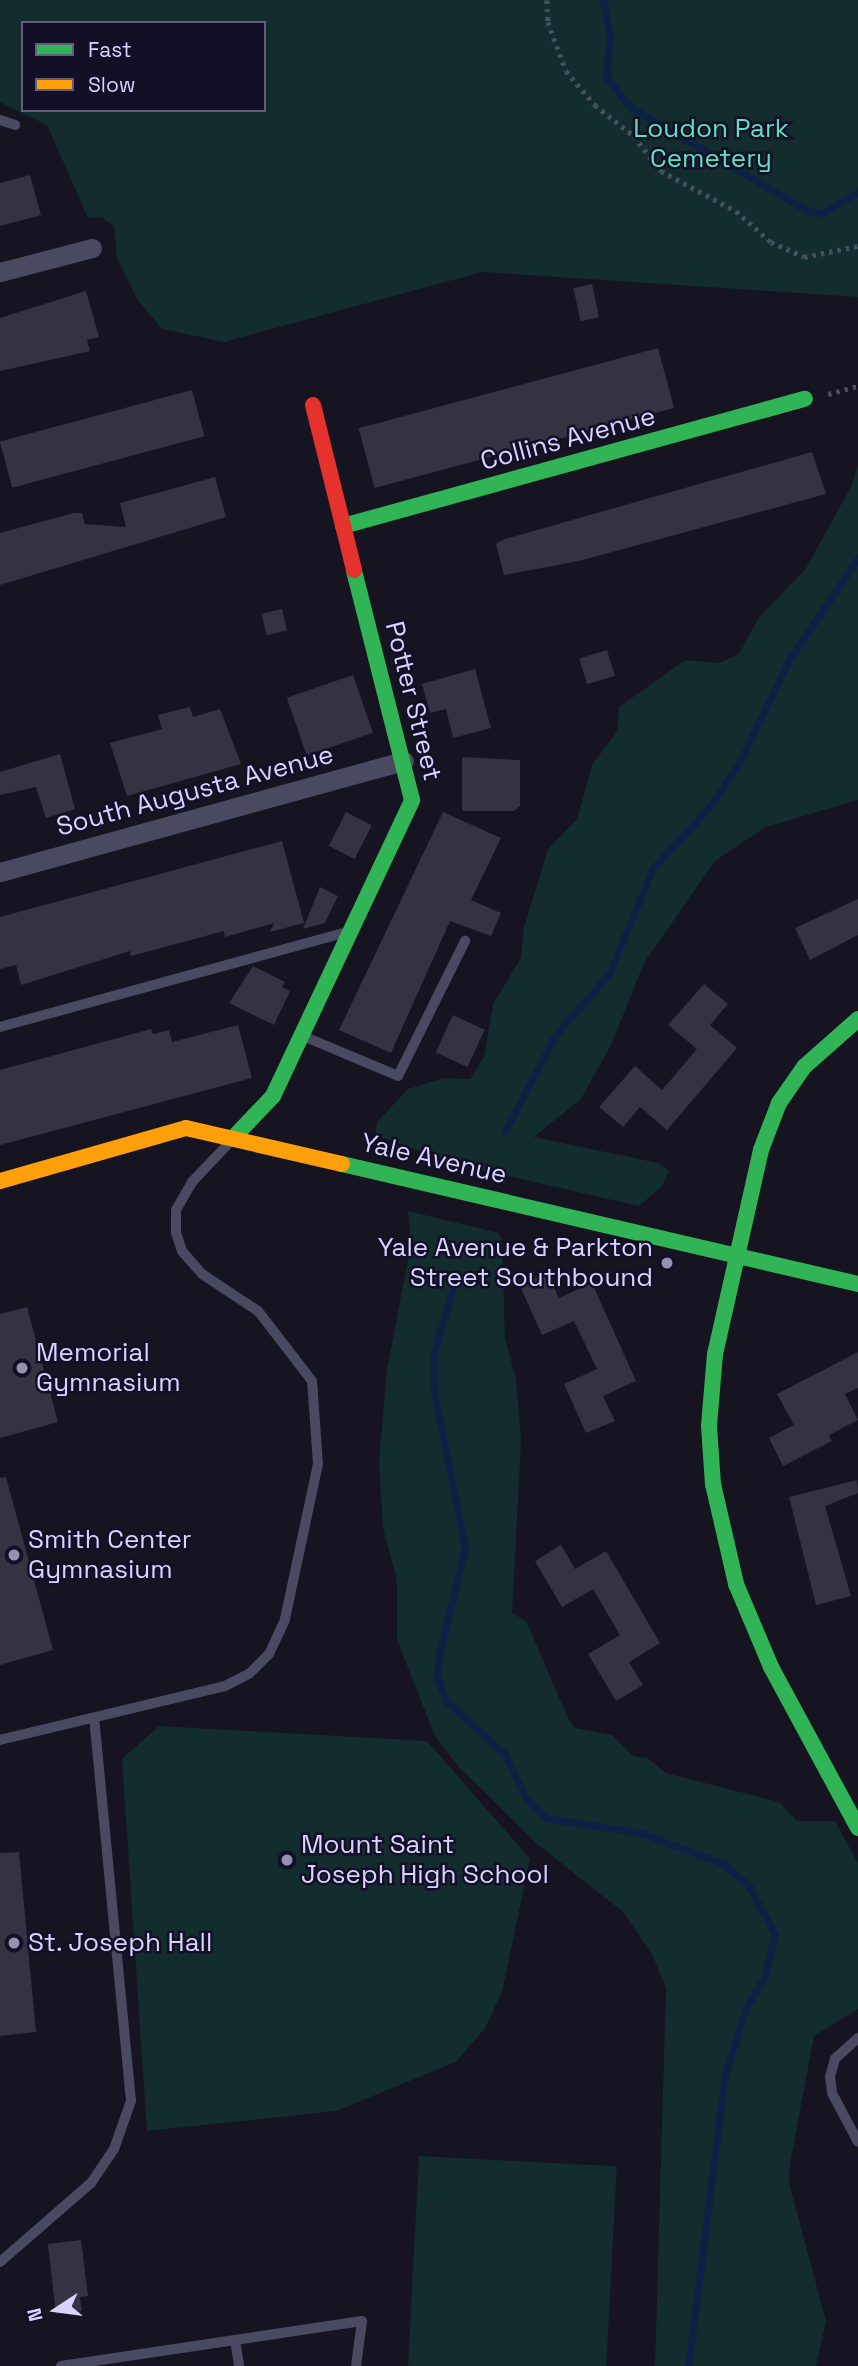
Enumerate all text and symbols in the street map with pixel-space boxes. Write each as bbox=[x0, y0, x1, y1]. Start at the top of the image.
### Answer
legend bbox=[21, 21, 266, 112]
text: Fast bbox=[88, 36, 132, 63]
text: Slow bbox=[88, 71, 136, 98]
park label: Loudon Park Cemetery bbox=[633, 113, 789, 174]
street label: Collins Avenue bbox=[477, 401, 659, 477]
street label: Potter Street bbox=[378, 618, 448, 784]
street label: South Augusta Avenue bbox=[53, 739, 337, 843]
street label: Yale Avenue bbox=[358, 1127, 510, 1191]
place label: Yale Avenue & Parkton Street Southbound bbox=[377, 1232, 653, 1294]
marker: Yale Avenue & Parkton Street Southbound bbox=[659, 1255, 675, 1271]
place label: Memorial Gymnasium bbox=[36, 1337, 181, 1398]
marker: Memorial Gymnasium bbox=[14, 1360, 30, 1376]
place label: Smith Center Gymnasium bbox=[28, 1524, 192, 1586]
marker: Smith Center Gymnasium bbox=[6, 1547, 22, 1563]
place label: Mount Saint Joseph High School bbox=[301, 1829, 549, 1890]
marker: Mount Saint Joseph High School bbox=[279, 1852, 295, 1868]
place label: St. Joseph Hall bbox=[28, 1927, 213, 1959]
marker: St. Joseph Hall bbox=[6, 1935, 22, 1951]
north arrow bbox=[21, 2275, 91, 2345]
text: N bbox=[21, 2306, 49, 2324]

